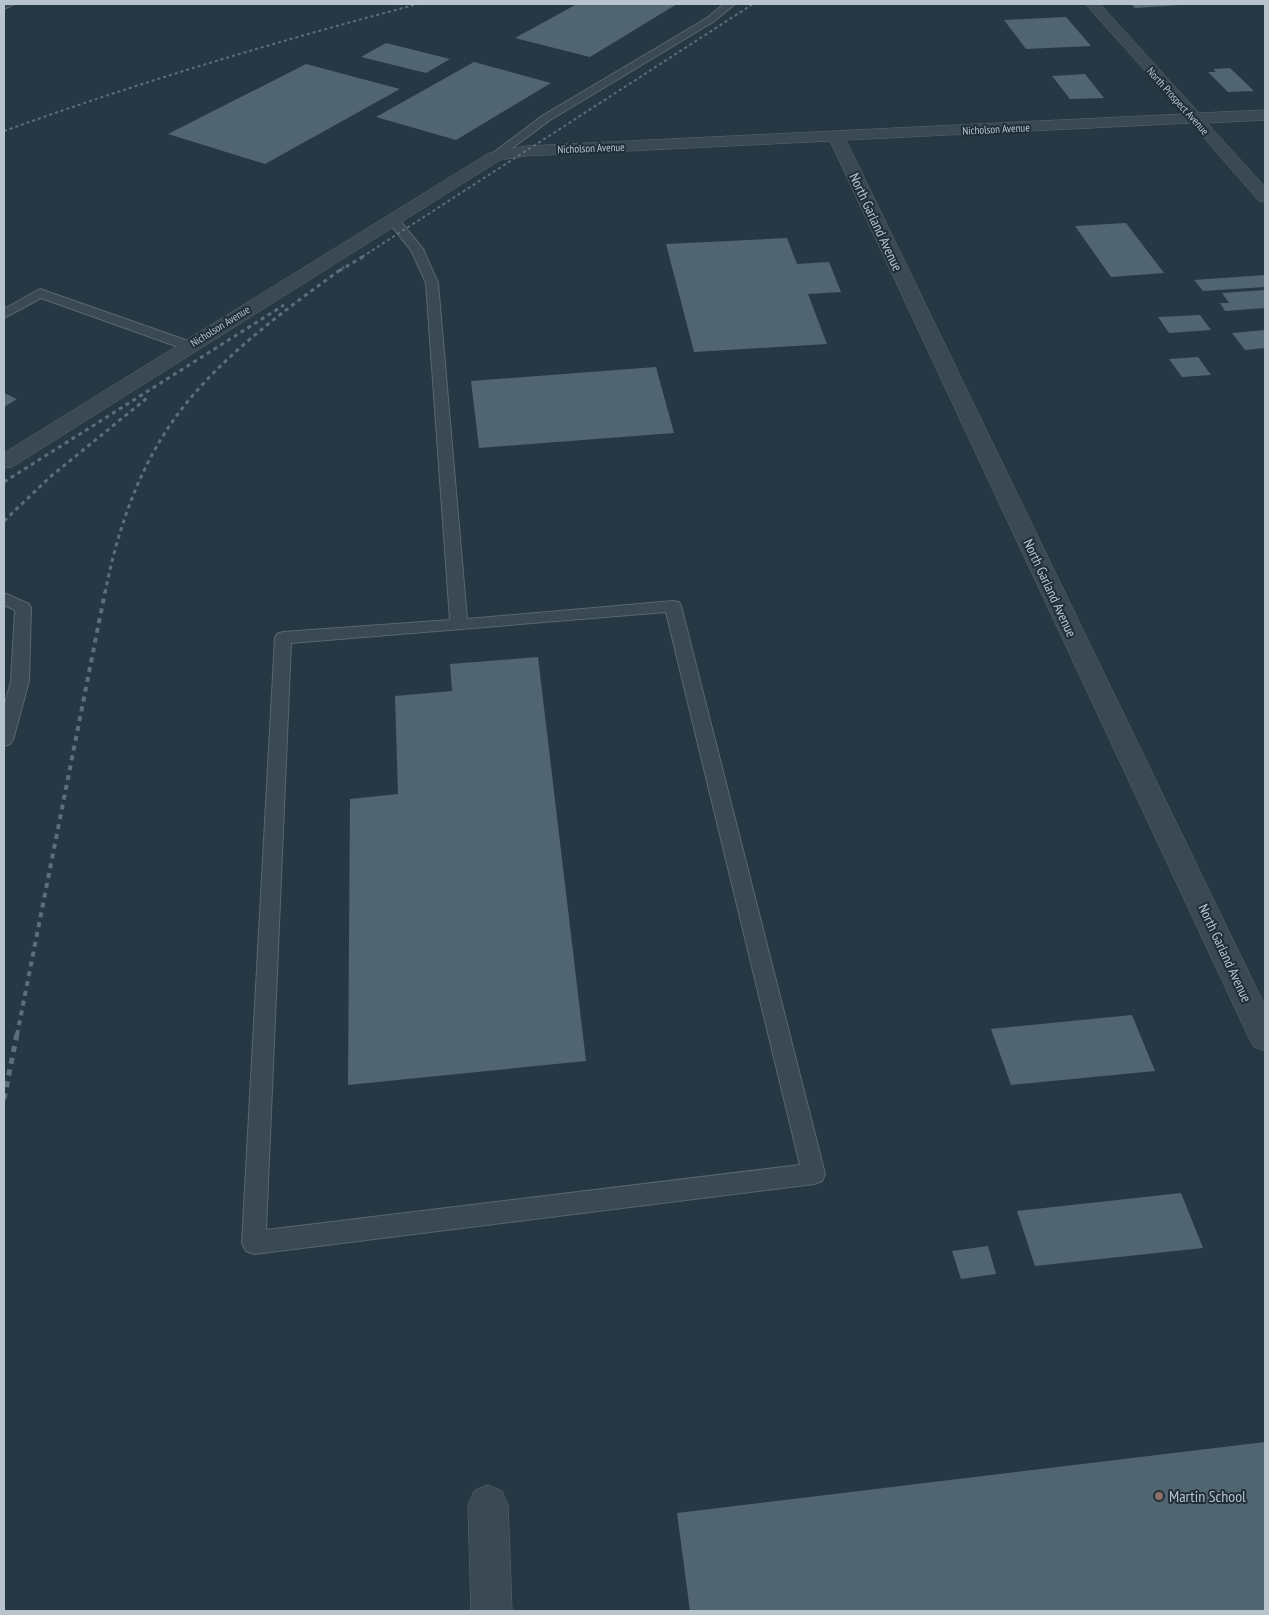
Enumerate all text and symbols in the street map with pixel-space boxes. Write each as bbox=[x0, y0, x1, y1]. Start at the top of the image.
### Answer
street label: North Prospect Avenue bbox=[1144, 64, 1212, 138]
street label: Nicholson Avenue bbox=[962, 120, 1031, 138]
street label: Nicholson Avenue bbox=[557, 140, 625, 156]
street label: North Garland Avenue bbox=[845, 170, 907, 274]
street label: Nicholson Avenue bbox=[188, 302, 253, 350]
street label: North Garland Avenue bbox=[1019, 536, 1081, 640]
street label: North Garland Avenue bbox=[1194, 901, 1256, 1005]
place label: Martin School bbox=[1169, 1486, 1246, 1506]
marker: Martin School bbox=[1153, 1490, 1165, 1502]

